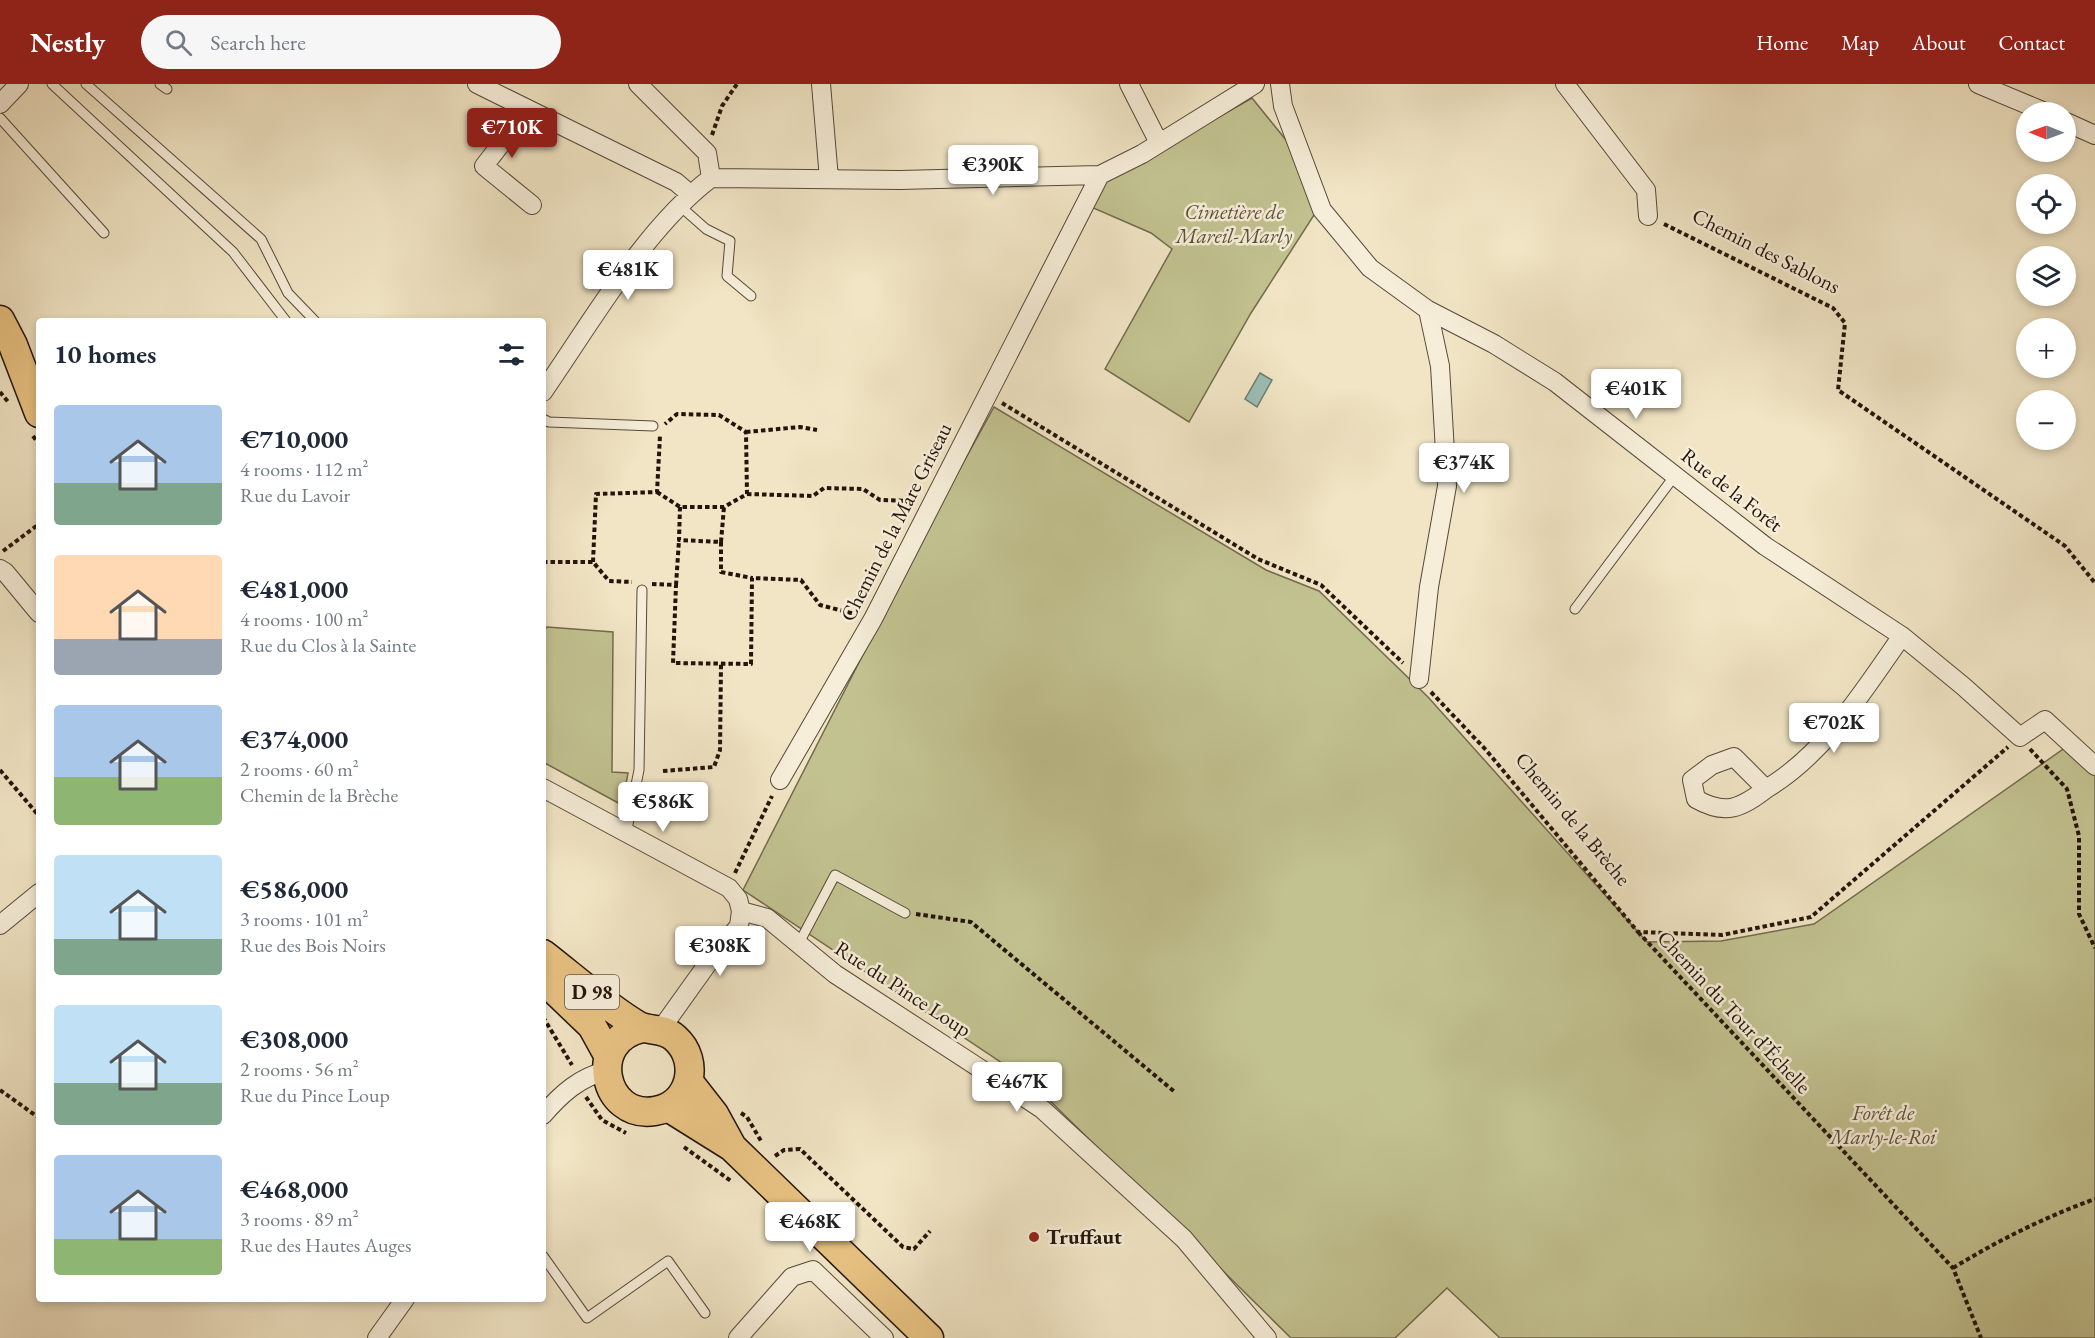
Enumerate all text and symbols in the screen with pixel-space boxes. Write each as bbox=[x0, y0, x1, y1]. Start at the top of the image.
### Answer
search box bbox=[141, 15, 561, 69]
text: Nestly bbox=[30, 24, 105, 60]
icon: search bbox=[162, 26, 195, 59]
text: Search here bbox=[210, 28, 306, 57]
text: Home bbox=[1756, 29, 1808, 56]
text: Map bbox=[1841, 29, 1879, 56]
text: About bbox=[1912, 29, 1965, 56]
text: Contact bbox=[1998, 29, 2065, 56]
north arrow bbox=[2016, 102, 2076, 162]
map controls bbox=[2016, 102, 2076, 450]
pin: €710K bbox=[470, 108, 554, 159]
text: €710K bbox=[481, 114, 543, 140]
pin: €390K bbox=[951, 145, 1035, 196]
text: €390K bbox=[962, 151, 1024, 177]
button: locate bbox=[2016, 174, 2076, 234]
park label: Cimetière de Mareil-Marly bbox=[1174, 198, 1293, 249]
street label: Chemin des Sablons bbox=[1688, 202, 1845, 300]
button: layers bbox=[2016, 246, 2076, 306]
pin: €481K bbox=[586, 250, 670, 301]
text: €481K bbox=[597, 256, 659, 282]
button: + bbox=[2016, 318, 2076, 378]
text: 10 homes bbox=[54, 337, 156, 371]
icon: filters bbox=[495, 338, 528, 371]
pin: €401K bbox=[1594, 369, 1678, 420]
text: €401K bbox=[1605, 375, 1667, 401]
button: − bbox=[2016, 390, 2076, 450]
street label: Chemin de la Mare Griseau bbox=[834, 418, 957, 626]
text: €710,000 bbox=[240, 422, 348, 456]
icon: home bbox=[102, 429, 174, 501]
street label: Rue de la Forêt bbox=[1676, 442, 1789, 538]
pin: €374K bbox=[1422, 443, 1506, 494]
text: €374K bbox=[1433, 449, 1495, 475]
text: 4 rooms · 112 m² bbox=[240, 456, 368, 482]
text: Rue du Lavoir bbox=[240, 482, 350, 508]
text: €481,000 bbox=[240, 572, 348, 606]
icon: home bbox=[102, 579, 174, 651]
text: 4 rooms · 100 m² bbox=[240, 606, 368, 632]
text: Rue du Clos à la Sainte bbox=[240, 632, 416, 658]
pin: €702K bbox=[1792, 703, 1876, 754]
text: €702K bbox=[1803, 709, 1865, 735]
text: €374,000 bbox=[240, 722, 348, 756]
icon: home bbox=[102, 729, 174, 801]
street label: Chemin de la Brèche bbox=[1510, 746, 1637, 891]
text: 2 rooms · 60 m² bbox=[240, 756, 359, 782]
text: Chemin de la Brèche bbox=[240, 782, 398, 808]
pin: €586K bbox=[621, 782, 705, 833]
text: €586K bbox=[632, 788, 694, 814]
text: €586,000 bbox=[240, 872, 348, 906]
icon: home bbox=[102, 879, 174, 951]
text: 3 rooms · 101 m² bbox=[240, 906, 368, 932]
street label: Chemin du Tour d’Échelle bbox=[1652, 924, 1817, 1099]
pin: €308K bbox=[678, 926, 762, 977]
text: Rue des Bois Noirs bbox=[240, 932, 386, 958]
text: €308K bbox=[689, 932, 751, 958]
street label: Rue du Pince Loup bbox=[830, 934, 977, 1043]
road number: D 98 bbox=[565, 975, 619, 1009]
text: €308,000 bbox=[240, 1022, 348, 1056]
icon: home bbox=[102, 1029, 174, 1101]
text: 2 rooms · 56 m² bbox=[240, 1056, 359, 1082]
pin: €467K bbox=[975, 1062, 1059, 1113]
text: €467K bbox=[986, 1068, 1048, 1094]
text: Rue du Pince Loup bbox=[240, 1082, 390, 1108]
park label: Forêt de Marly-le-Roi bbox=[1828, 1099, 1937, 1150]
text: €468,000 bbox=[240, 1172, 348, 1206]
icon: home bbox=[102, 1179, 174, 1251]
pin: €468K bbox=[768, 1202, 852, 1253]
text: 3 rooms · 89 m² bbox=[240, 1206, 359, 1232]
text: €468K bbox=[779, 1208, 841, 1234]
place label: Truffaut bbox=[1046, 1223, 1122, 1250]
marker: Truffaut bbox=[1027, 1230, 1041, 1244]
text: Rue des Hautes Auges bbox=[240, 1232, 412, 1258]

